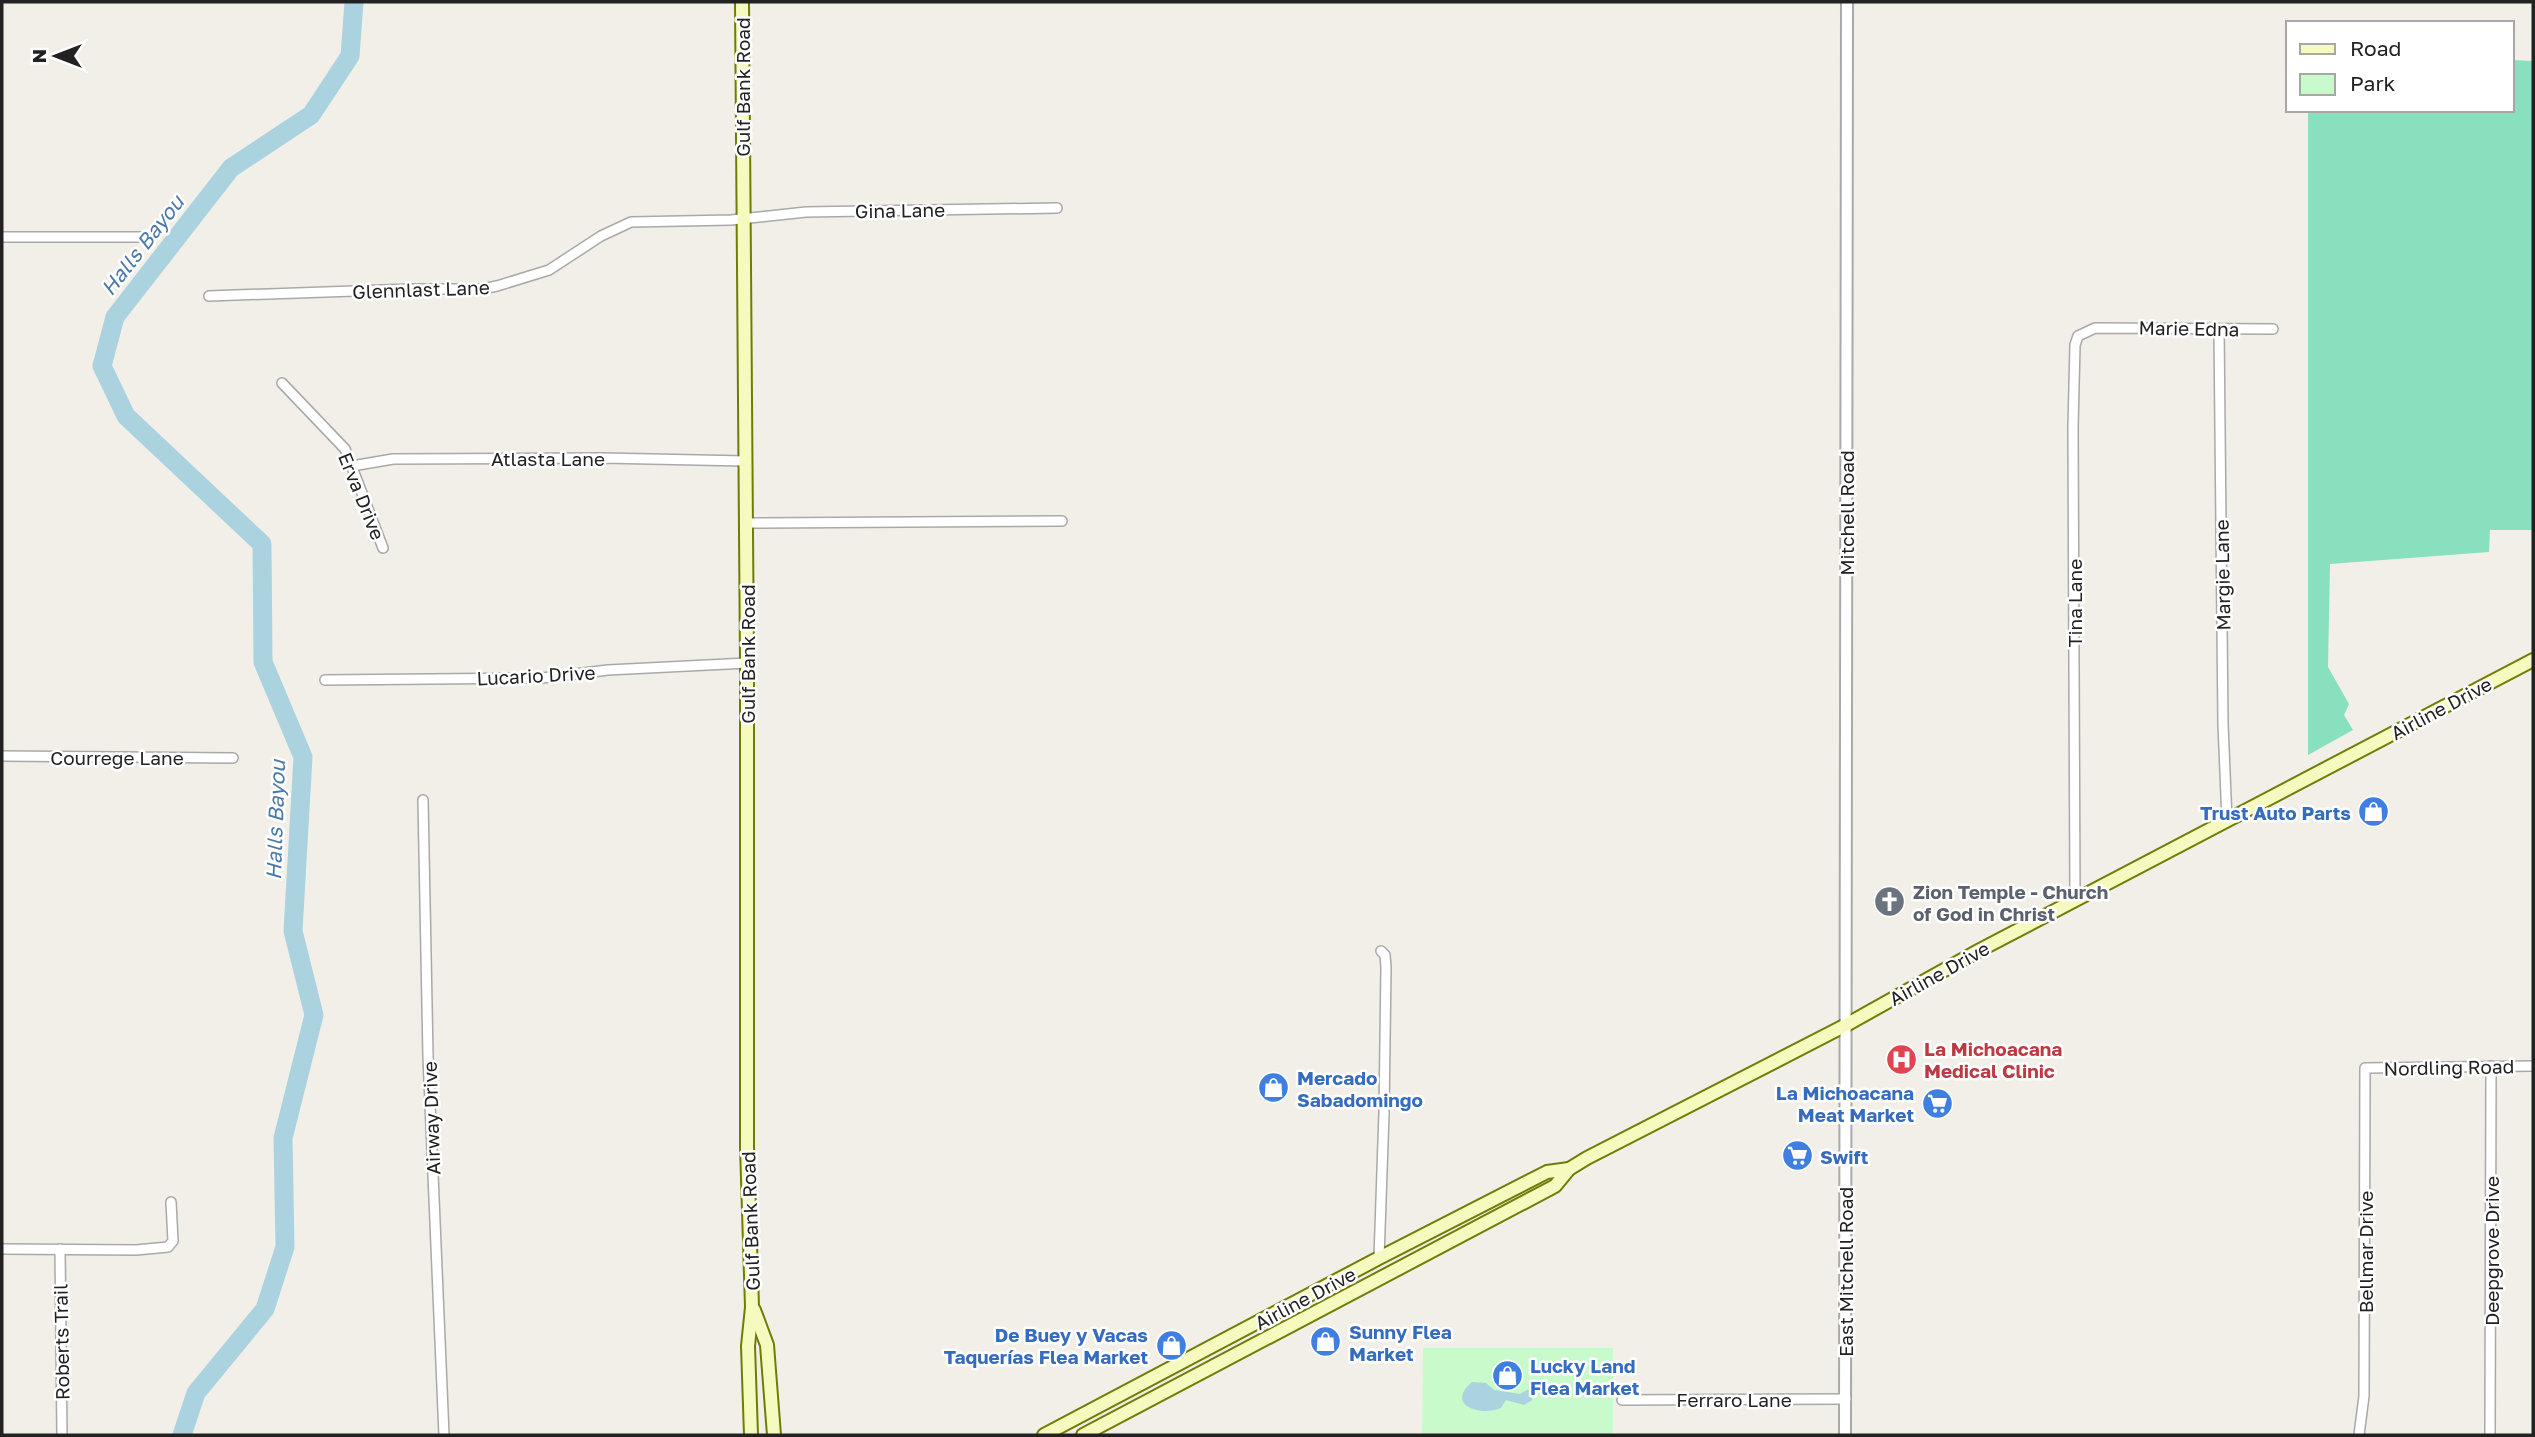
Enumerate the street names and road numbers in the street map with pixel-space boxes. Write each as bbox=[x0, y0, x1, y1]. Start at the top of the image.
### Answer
street label: Gulf Bank Road bbox=[731, 17, 754, 157]
street label: Gina Lane bbox=[855, 198, 945, 222]
street label: Glennlast Lane bbox=[352, 275, 490, 303]
street label: Marie Edna bbox=[2138, 316, 2240, 340]
street label: Atlasta Lane bbox=[491, 447, 605, 470]
street label: Erva Drive bbox=[334, 449, 390, 543]
street label: Mitchell Road bbox=[1835, 450, 1858, 576]
street label: Margie Lane bbox=[2210, 519, 2234, 631]
street label: Tina Lane bbox=[2063, 559, 2086, 647]
street label: Gulf Bank Road bbox=[736, 584, 759, 724]
street label: Lucario Drive bbox=[476, 660, 596, 690]
street label: Airline Drive bbox=[2387, 672, 2495, 744]
street label: Courrege Lane bbox=[50, 746, 184, 769]
street label: Airline Drive bbox=[1885, 936, 1993, 1010]
street label: Nordling Road bbox=[2384, 1054, 2514, 1080]
street label: Airway Drive bbox=[418, 1061, 444, 1175]
street label: Gulf Bank Road bbox=[736, 1151, 764, 1291]
street label: Deepgrove Drive bbox=[2480, 1176, 2503, 1326]
street label: East Mitchell Road bbox=[1834, 1187, 1857, 1357]
street label: Bellmar Drive bbox=[2354, 1191, 2377, 1313]
street label: Airline Drive bbox=[1251, 1262, 1359, 1334]
street label: Roberts Trail bbox=[48, 1284, 74, 1400]
street label: Ferraro Lane bbox=[1676, 1388, 1792, 1411]

